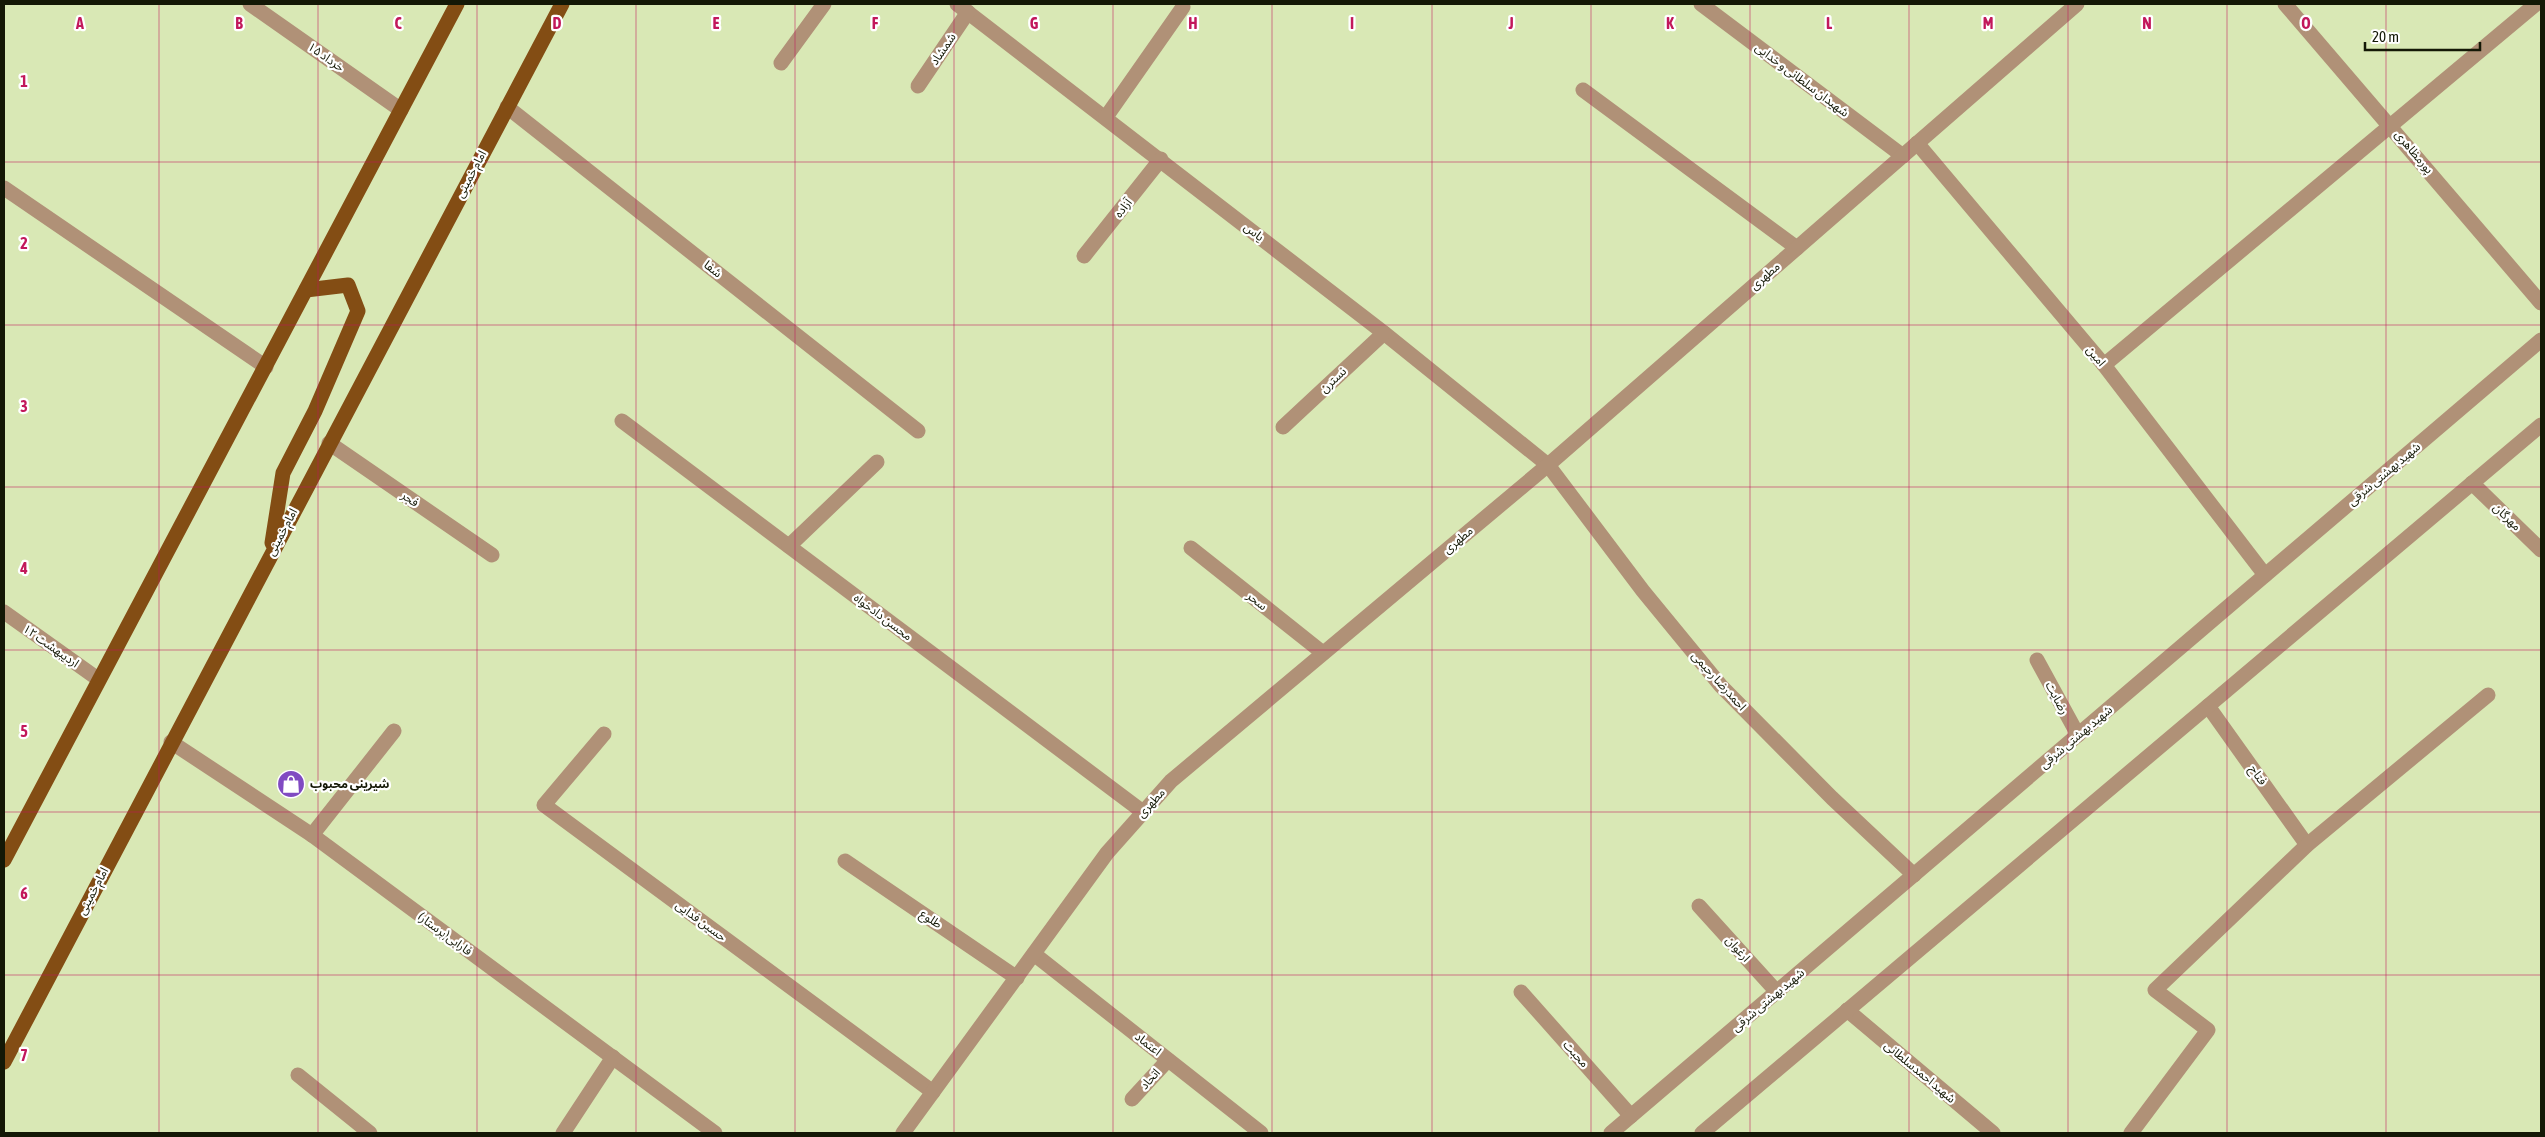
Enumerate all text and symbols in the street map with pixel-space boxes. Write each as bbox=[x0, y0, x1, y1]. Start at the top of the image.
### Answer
text: A bbox=[75, 14, 84, 32]
text: B bbox=[235, 14, 243, 32]
text: C bbox=[394, 14, 402, 32]
text: D bbox=[553, 14, 562, 32]
text: E bbox=[713, 14, 720, 32]
text: F bbox=[872, 14, 879, 32]
text: G bbox=[1030, 14, 1039, 32]
text: H bbox=[1188, 14, 1198, 32]
text: I bbox=[1350, 14, 1354, 32]
text: J bbox=[1507, 14, 1514, 32]
text: K bbox=[1666, 14, 1674, 32]
text: L bbox=[1826, 14, 1833, 32]
text: M bbox=[1983, 14, 1993, 32]
text: N bbox=[2142, 14, 2152, 32]
text: O bbox=[2301, 14, 2311, 32]
scale bar bbox=[2365, 20, 2480, 52]
text: 20 m bbox=[2372, 28, 2399, 45]
street label: شمشاد bbox=[927, 30, 959, 68]
street label: ۱۵ خرداد bbox=[305, 39, 347, 75]
street label: شهیدان سلطانی و خدایی bbox=[1752, 40, 1852, 120]
text: 1 bbox=[20, 72, 28, 90]
street label: پورمظاهری bbox=[2391, 127, 2436, 177]
street label: امام خمینی bbox=[453, 148, 491, 201]
street label: آزاده bbox=[1111, 195, 1135, 220]
street label: یاس bbox=[1241, 220, 1267, 244]
text: 2 bbox=[20, 234, 28, 252]
street label: شفا bbox=[701, 258, 725, 280]
street label: مطهری bbox=[1747, 259, 1783, 293]
street label: امین bbox=[2083, 343, 2109, 369]
street label: نسترن bbox=[1317, 364, 1349, 396]
text: 3 bbox=[20, 397, 28, 415]
street label: شهید بهشتی شرقی bbox=[2345, 440, 2423, 508]
street label: فجر bbox=[398, 488, 421, 510]
street label: مهرگان bbox=[2490, 500, 2524, 534]
street label: امام خمینی bbox=[264, 506, 302, 559]
street label: مطهری bbox=[1440, 523, 1476, 557]
text: 4 bbox=[19, 559, 28, 577]
street label: سحر bbox=[1243, 588, 1270, 613]
street label: محسن دادخواه bbox=[851, 591, 915, 643]
street label: ۱۲ اردیبهشت bbox=[20, 622, 82, 671]
street label: احمدرضا رحیمی bbox=[1689, 649, 1749, 714]
street label: رضایت bbox=[2043, 679, 2071, 717]
street label: شهید بهشتی شرقی bbox=[2037, 703, 2115, 771]
text: 5 bbox=[20, 722, 28, 740]
street label: فتاح bbox=[2245, 762, 2270, 789]
shop icon: شیرینی محبوب bbox=[276, 769, 306, 799]
place label: شیرینی محبوب bbox=[310, 777, 390, 791]
street label: مطهری bbox=[1134, 785, 1168, 821]
street label: امام خمینی bbox=[75, 865, 113, 918]
text: 6 bbox=[20, 884, 28, 902]
street label: حسین فدایی bbox=[673, 898, 729, 944]
street label: طلوع bbox=[916, 907, 945, 933]
street label: (پرستار)فارابی bbox=[415, 910, 475, 959]
street label: ارغوان bbox=[1723, 933, 1753, 965]
street label: شهید بهشتی شرقی bbox=[1729, 966, 1807, 1034]
street label: اعتماد bbox=[1132, 1029, 1164, 1059]
street label: محبت bbox=[1560, 1038, 1592, 1070]
street label: شهید احمدسلطانی bbox=[1882, 1038, 1958, 1106]
text: 7 bbox=[20, 1046, 28, 1064]
street label: اتحاد bbox=[1137, 1066, 1163, 1092]

